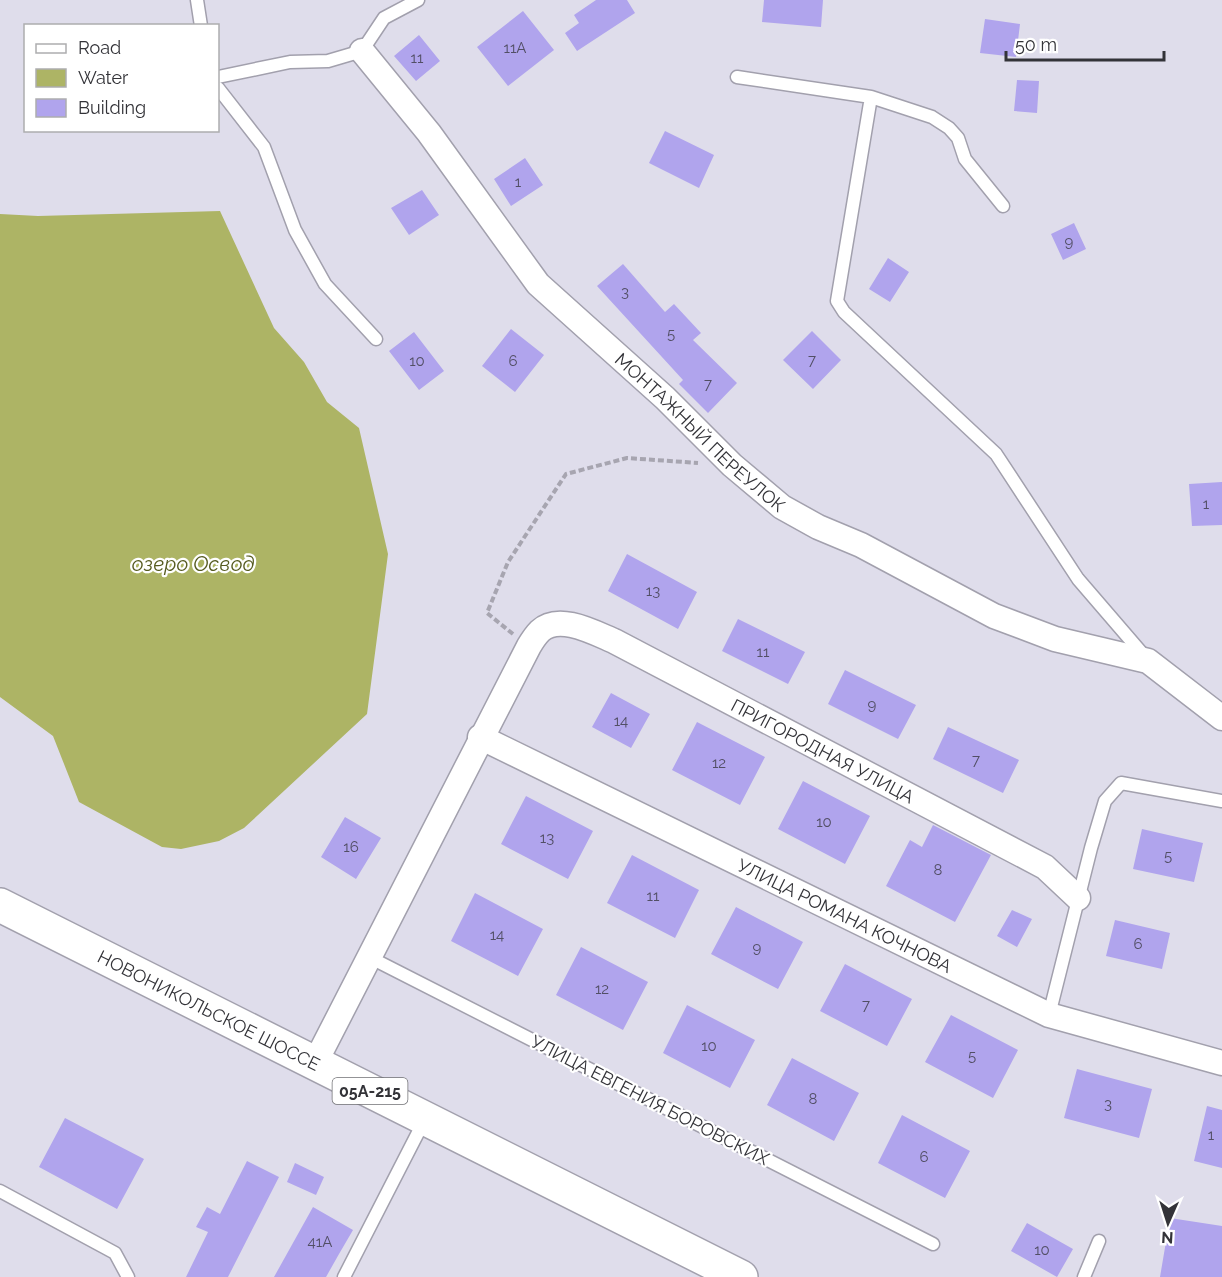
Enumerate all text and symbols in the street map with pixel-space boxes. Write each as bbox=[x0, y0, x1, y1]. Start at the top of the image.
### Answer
legend bbox=[24, 24, 219, 132]
scale bar bbox=[1006, 24, 1164, 62]
text: 50 m bbox=[1015, 34, 1057, 55]
text: Road bbox=[78, 37, 121, 58]
house number: 11А bbox=[504, 39, 526, 57]
house number: 11 bbox=[411, 49, 424, 67]
text: Water bbox=[78, 67, 129, 88]
text: Building bbox=[78, 97, 146, 118]
house number: 1 bbox=[515, 173, 522, 191]
house number: 9 bbox=[1065, 233, 1074, 251]
house number: 3 bbox=[621, 283, 629, 301]
house number: 5 bbox=[667, 325, 675, 343]
street label: МОНТАЖНЫЙ ПЕРЕУЛОК bbox=[611, 348, 790, 516]
house number: 7 bbox=[808, 351, 816, 369]
house number: 10 bbox=[409, 352, 425, 370]
house number: 6 bbox=[508, 352, 518, 370]
house number: 7 bbox=[704, 375, 712, 393]
house number: 1 bbox=[1203, 495, 1210, 513]
water label: озеро Освод bbox=[132, 552, 255, 576]
house number: 13 bbox=[646, 582, 660, 600]
house number: 11 bbox=[757, 643, 770, 661]
street label: ПРИГОРОДНАЯ УЛИЦА bbox=[728, 694, 918, 807]
house number: 9 bbox=[868, 696, 877, 714]
house number: 14 bbox=[614, 712, 628, 730]
house number: 7 bbox=[972, 751, 980, 769]
house number: 12 bbox=[712, 754, 726, 772]
house number: 10 bbox=[816, 813, 832, 831]
house number: 13 bbox=[540, 829, 554, 847]
house number: 16 bbox=[343, 838, 359, 856]
house number: 5 bbox=[1164, 847, 1172, 865]
street label: УЛИЦА РОМАНА КОЧНОВА bbox=[734, 854, 955, 976]
house number: 8 bbox=[934, 861, 943, 879]
house number: 11 bbox=[647, 887, 660, 905]
house number: 14 bbox=[490, 926, 504, 944]
house number: 6 bbox=[1133, 935, 1143, 953]
house number: 9 bbox=[753, 939, 762, 957]
street label: НОВОНИКОЛЬСКОЕ ШОССЕ bbox=[94, 945, 324, 1075]
house number: 12 bbox=[595, 980, 609, 998]
house number: 7 bbox=[862, 996, 870, 1014]
street label: УЛИЦА ЕВГЕНИЯ БОРОВСКИХ bbox=[528, 1031, 773, 1170]
house number: 10 bbox=[701, 1037, 717, 1055]
house number: 5 bbox=[968, 1047, 976, 1065]
road number: 05А-215 bbox=[332, 1078, 407, 1104]
house number: 8 bbox=[809, 1090, 818, 1108]
house number: 3 bbox=[1104, 1095, 1112, 1113]
house number: 1 bbox=[1208, 1126, 1215, 1144]
house number: 6 bbox=[919, 1148, 929, 1166]
north arrow bbox=[1138, 1193, 1198, 1253]
text: N bbox=[1161, 1228, 1174, 1247]
house number: 41А bbox=[308, 1233, 332, 1251]
house number: 10 bbox=[1034, 1241, 1050, 1259]

